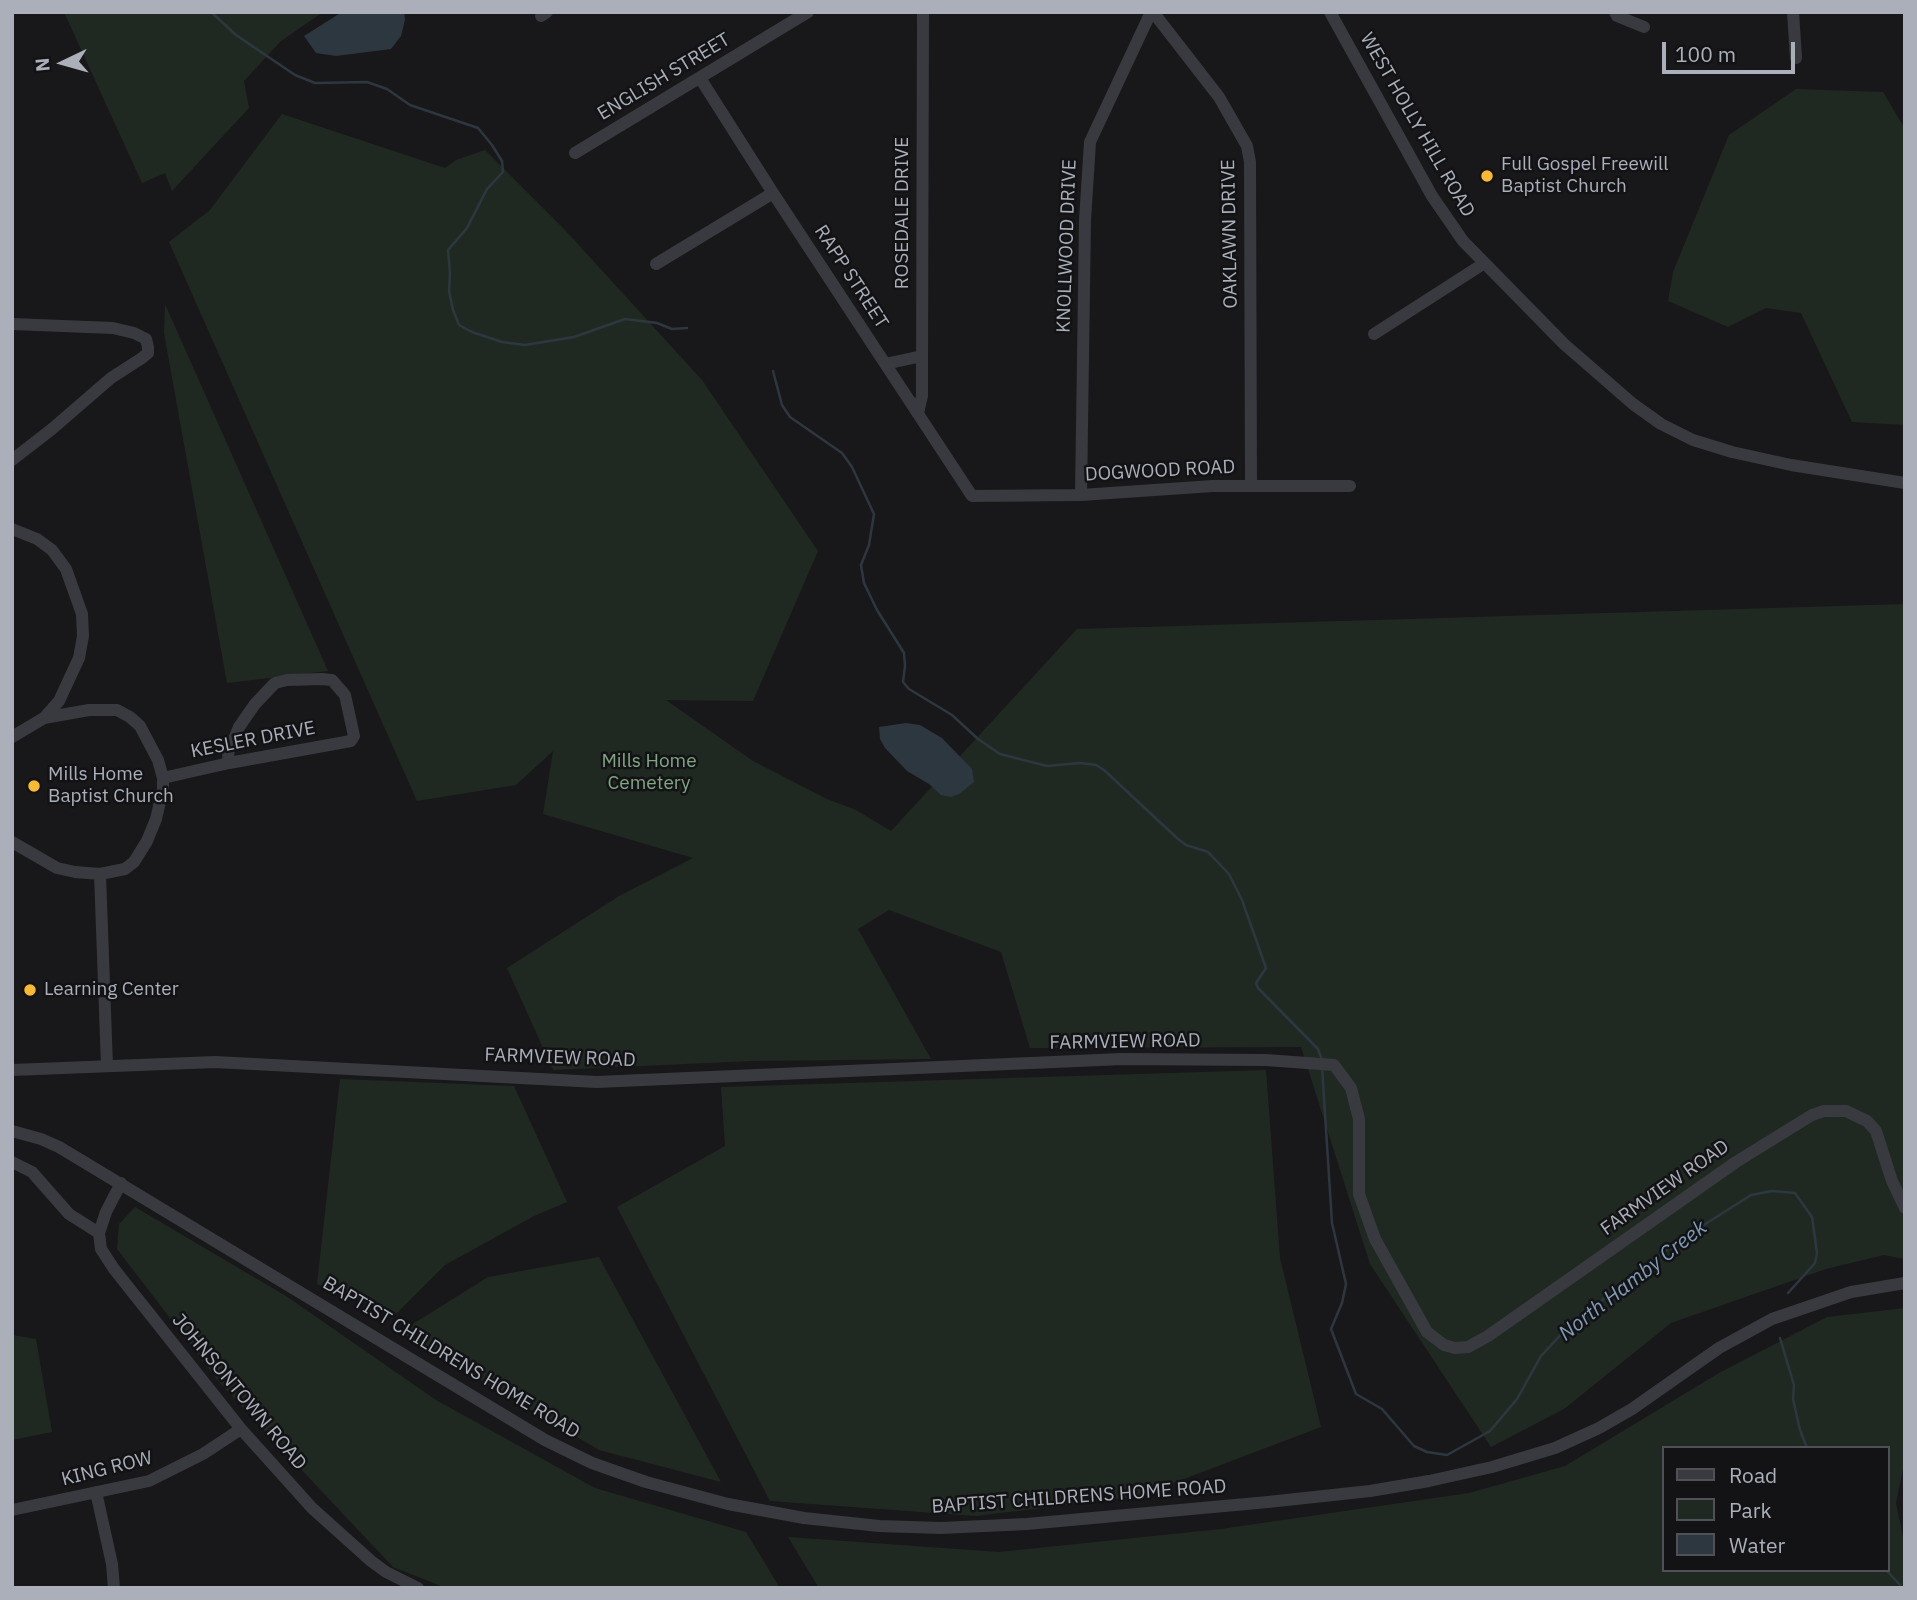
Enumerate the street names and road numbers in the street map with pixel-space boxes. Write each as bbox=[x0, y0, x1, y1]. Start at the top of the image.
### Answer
street label: ENGLISH STREET bbox=[594, 28, 734, 126]
street label: WEST HOLLY HILL ROAD bbox=[1355, 29, 1479, 221]
street label: ROSEDALE DRIVE bbox=[892, 137, 914, 289]
street label: KNOLLWOOD DRIVE bbox=[1053, 159, 1081, 333]
street label: OAKLAWN DRIVE bbox=[1217, 159, 1243, 309]
street label: RAPP STREET bbox=[809, 221, 893, 333]
street label: DOGWOOD ROAD bbox=[1084, 456, 1236, 486]
street label: KESLER DRIVE bbox=[189, 717, 317, 763]
street label: FARMVIEW ROAD bbox=[1049, 1029, 1201, 1055]
street label: FARMVIEW ROAD bbox=[484, 1044, 636, 1072]
street label: FARMVIEW ROAD bbox=[1597, 1135, 1733, 1241]
street label: BAPTIST CHILDRENS HOME ROAD bbox=[318, 1272, 584, 1444]
street label: JOHNSONTOWN ROAD bbox=[167, 1309, 311, 1475]
street label: KING ROW bbox=[59, 1447, 155, 1491]
street label: BAPTIST CHILDRENS HOME ROAD bbox=[931, 1475, 1227, 1519]

